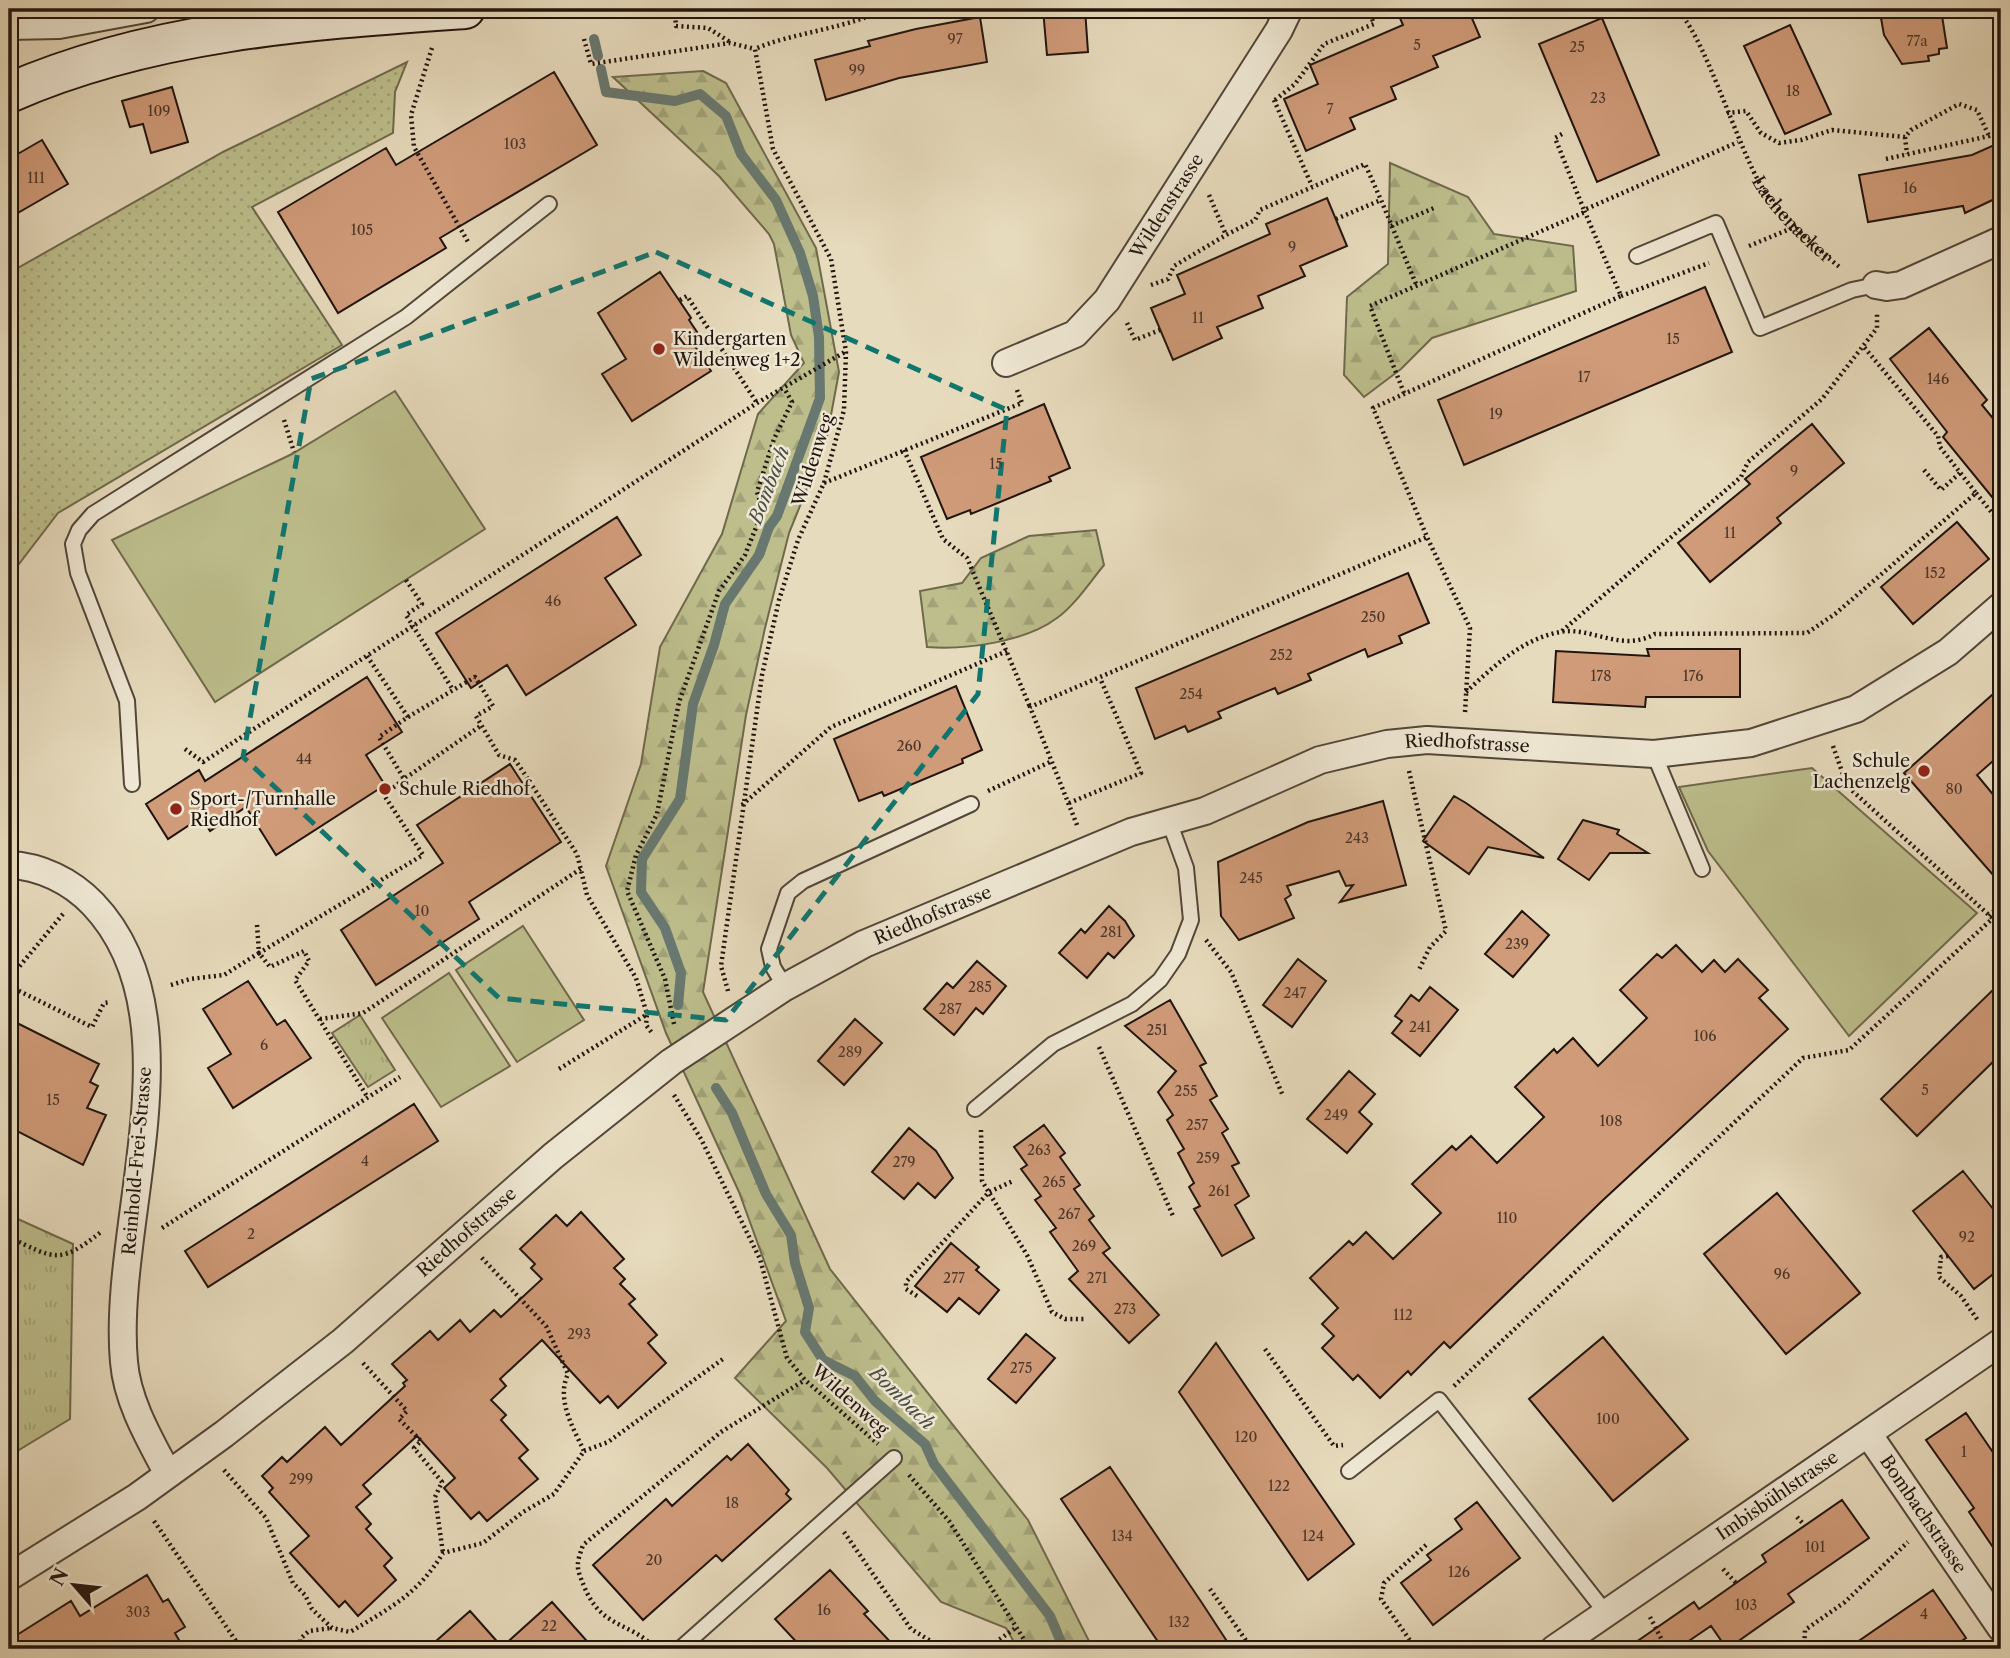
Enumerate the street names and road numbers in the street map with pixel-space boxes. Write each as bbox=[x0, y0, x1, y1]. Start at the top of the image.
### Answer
street label: Wildenstrasse bbox=[1125, 150, 1208, 263]
street label: Lachenacker bbox=[1747, 172, 1837, 267]
street label: Wildenweg bbox=[787, 410, 839, 510]
street label: Riedhofstrasse bbox=[1403, 729, 1530, 757]
street label: Riedhofstrasse bbox=[871, 881, 995, 950]
street label: Reinhold-Frei-Strasse bbox=[118, 1066, 156, 1256]
street label: Riedhofstrasse bbox=[412, 1183, 521, 1282]
street label: Wildenweg bbox=[806, 1359, 894, 1441]
street label: Imbisbühlstrasse bbox=[1712, 1446, 1843, 1545]
street label: Bombachstrasse bbox=[1875, 1451, 1971, 1578]

